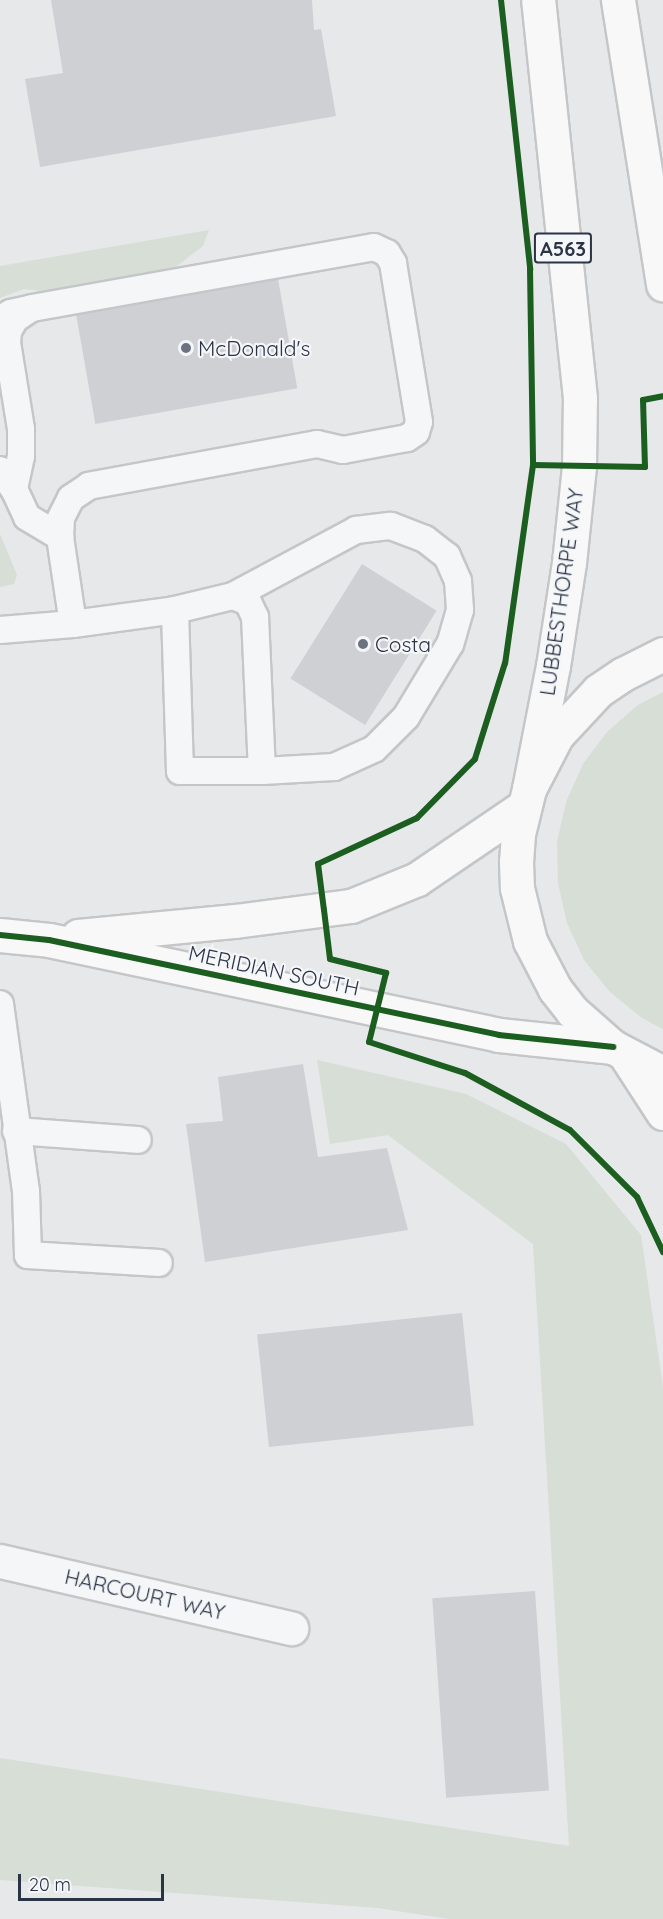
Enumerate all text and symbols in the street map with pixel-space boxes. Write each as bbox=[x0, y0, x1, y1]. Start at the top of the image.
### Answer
road number: A563 bbox=[533, 231, 593, 265]
place label: McDonald's bbox=[198, 335, 310, 361]
marker: McDonald's bbox=[179, 341, 193, 355]
street label: LUBBESTHORPE WAY bbox=[534, 487, 588, 697]
place label: Costa bbox=[375, 631, 431, 657]
marker: Costa bbox=[356, 637, 370, 651]
street label: MERIDIAN SOUTH bbox=[186, 940, 362, 1000]
street label: HARCOURT WAY bbox=[62, 1563, 228, 1625]
scale bar bbox=[21, 1862, 166, 1900]
text: 20 m bbox=[29, 1873, 71, 1896]

